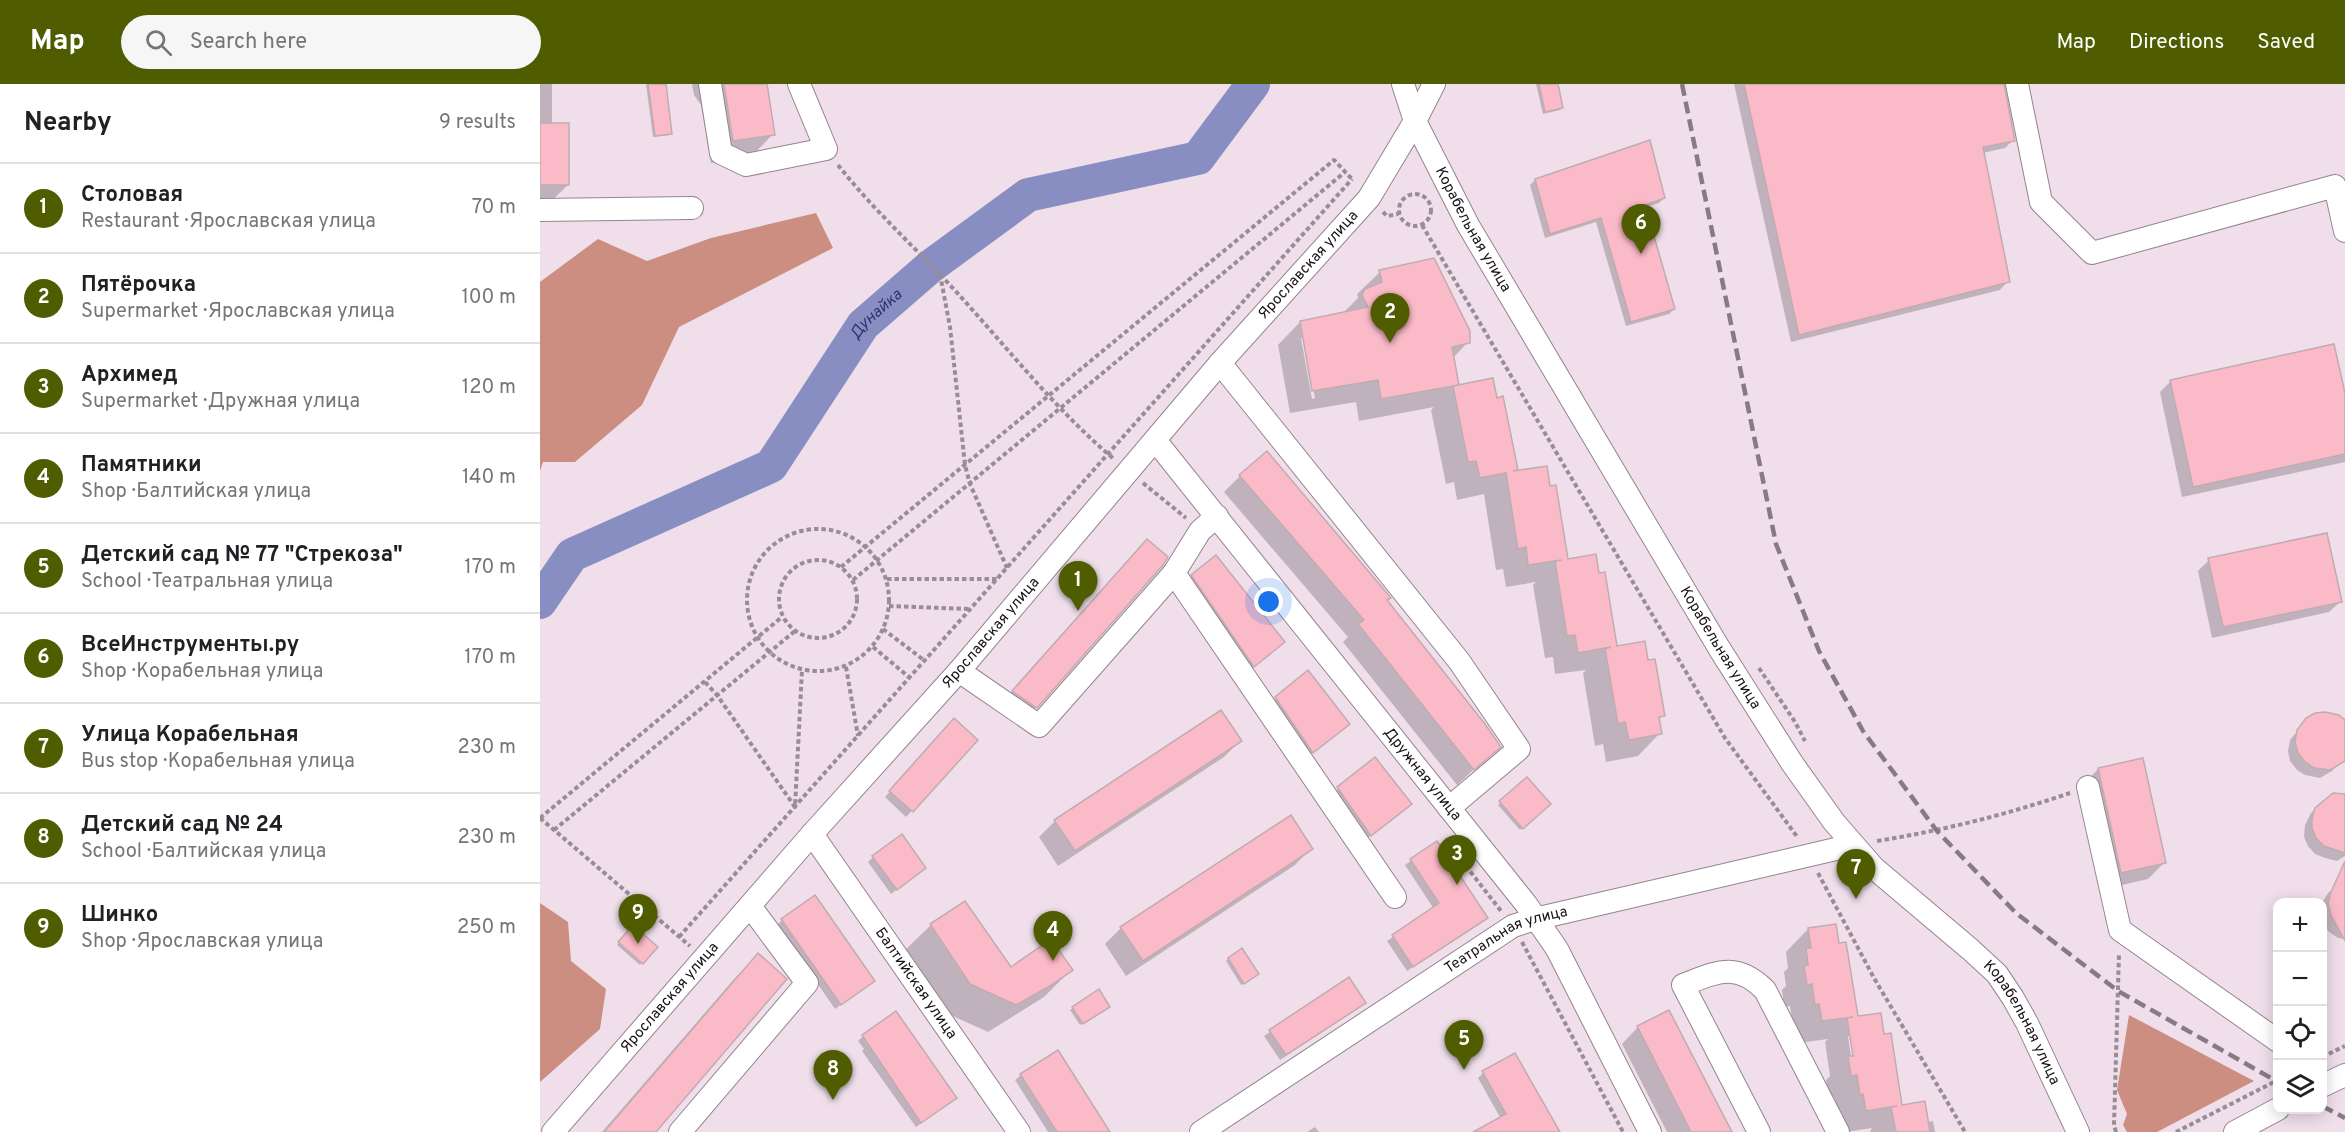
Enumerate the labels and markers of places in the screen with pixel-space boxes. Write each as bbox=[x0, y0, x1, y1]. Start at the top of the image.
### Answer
pin: 6 bbox=[1622, 204, 1660, 254]
pin: 2 bbox=[1370, 294, 1410, 343]
pin: 1 bbox=[1058, 562, 1098, 611]
pin: 3 bbox=[1438, 836, 1476, 885]
pin: 7 bbox=[1836, 850, 1876, 899]
pin: 9 bbox=[618, 894, 658, 944]
pin: 4 bbox=[1034, 912, 1072, 961]
pin: 5 bbox=[1444, 1020, 1484, 1070]
pin: 8 bbox=[814, 1050, 852, 1100]

